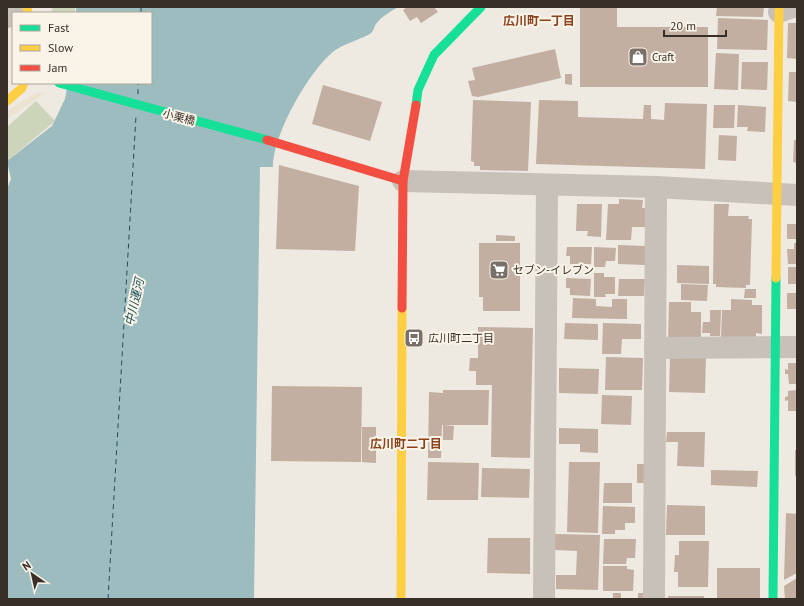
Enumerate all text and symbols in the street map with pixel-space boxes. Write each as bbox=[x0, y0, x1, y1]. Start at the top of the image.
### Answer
legend bbox=[12, 12, 152, 84]
scale bar bbox=[664, 12, 726, 38]
district label: 広川町一丁目 bbox=[503, 13, 575, 28]
text: 20 m bbox=[670, 18, 696, 33]
text: Fast bbox=[48, 20, 69, 35]
text: Slow bbox=[48, 40, 73, 55]
shop icon: Craft bbox=[627, 46, 649, 68]
place label: Craft bbox=[652, 50, 675, 64]
text: Jam bbox=[47, 60, 67, 75]
street label: 小栗橋 bbox=[161, 106, 197, 128]
supermarket icon: セブン-イレブン bbox=[488, 259, 510, 281]
place label: セブン-イレブン bbox=[513, 263, 594, 277]
water label: 中川運河 bbox=[121, 275, 147, 327]
bus stop icon: 広川町二丁目 bbox=[403, 327, 425, 349]
place label: 広川町二丁目 bbox=[428, 331, 494, 345]
district label: 広川町二丁目 bbox=[370, 436, 442, 451]
north arrow bbox=[12, 554, 52, 594]
text: N bbox=[19, 558, 33, 574]

